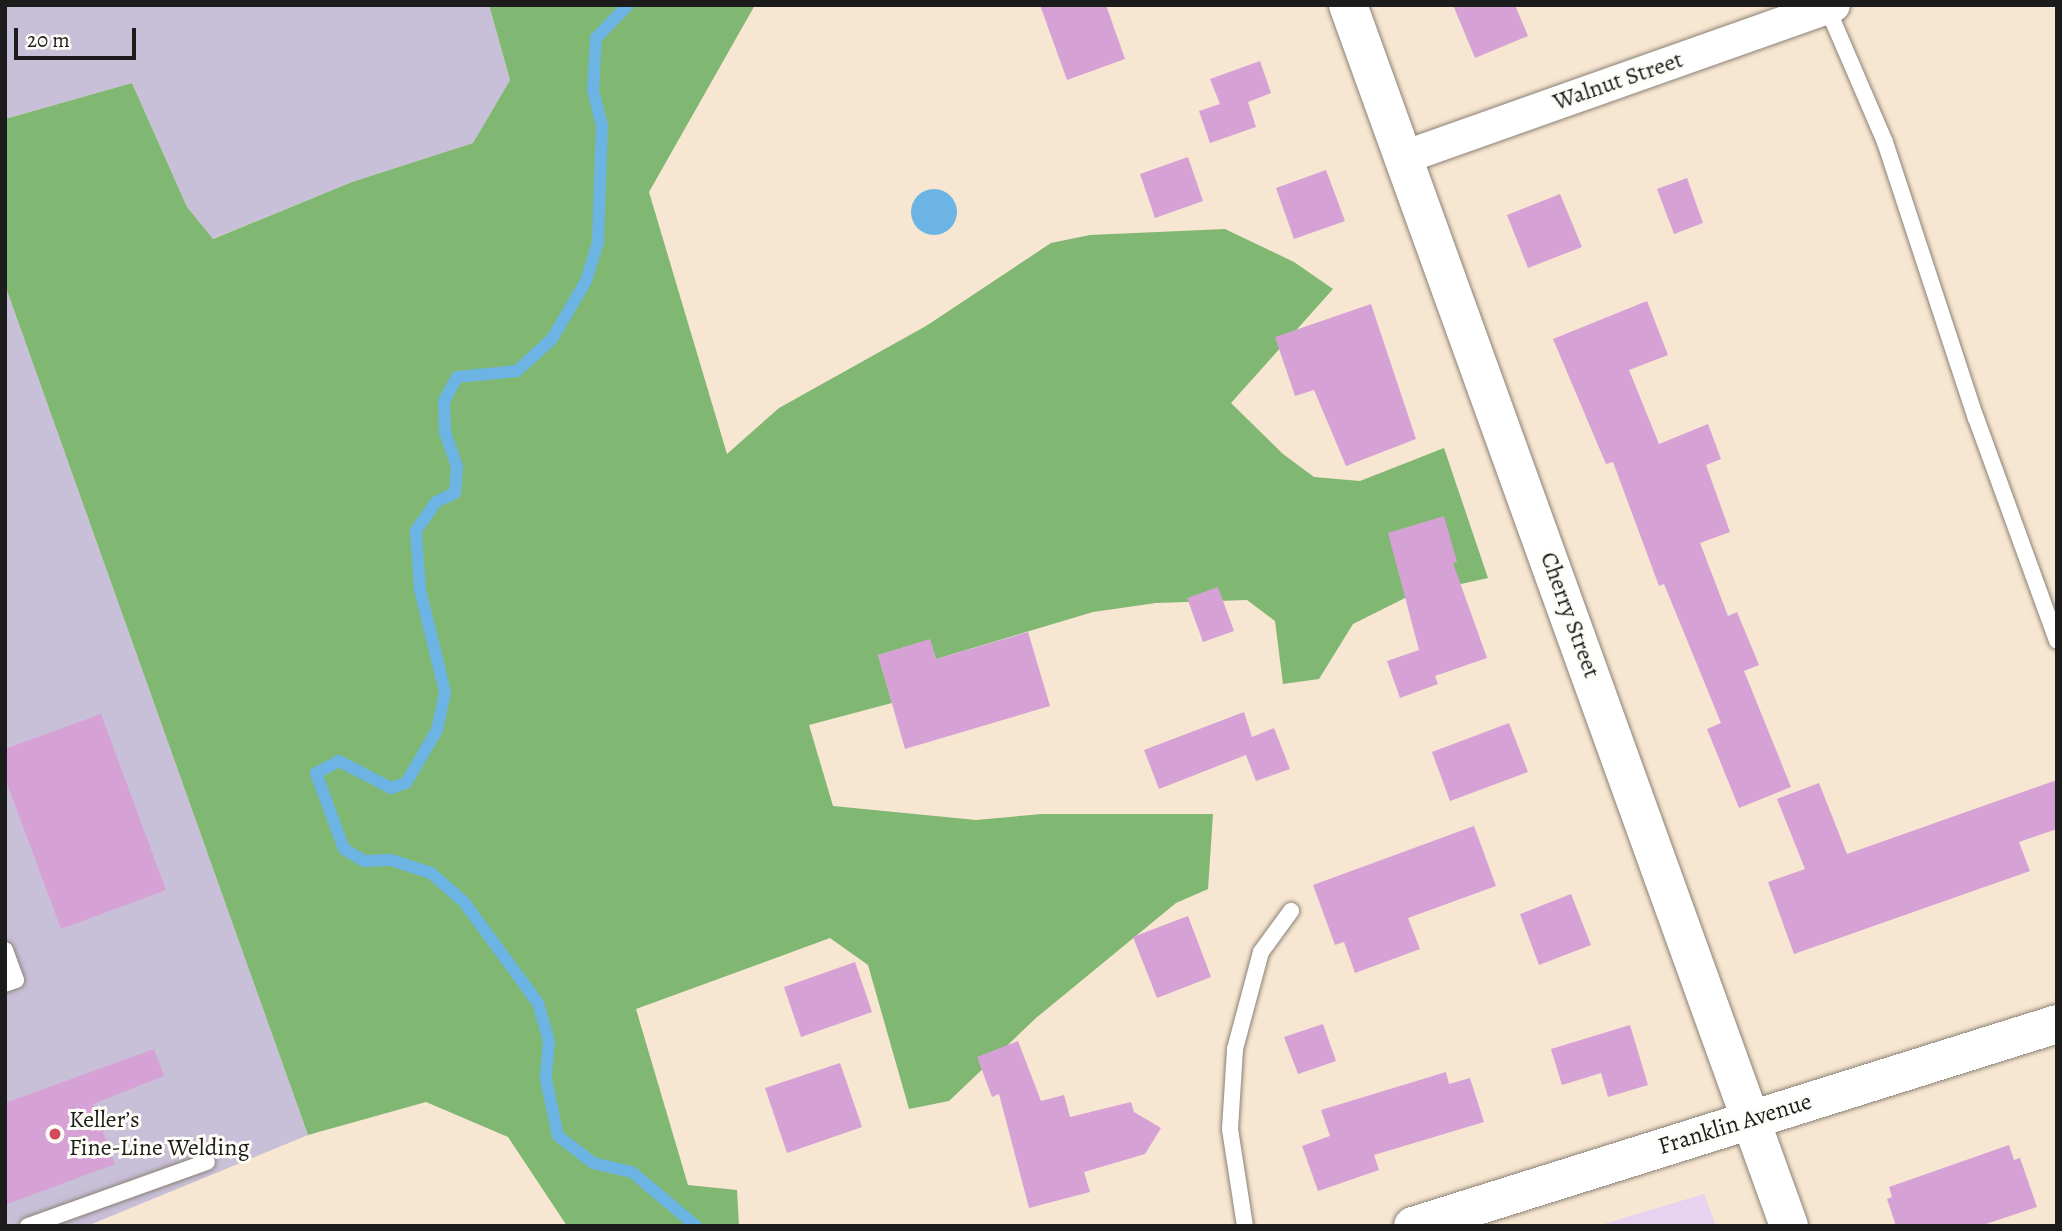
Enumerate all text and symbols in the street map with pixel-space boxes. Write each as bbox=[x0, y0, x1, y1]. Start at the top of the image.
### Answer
scale bar bbox=[18, 14, 140, 58]
text: 20 m bbox=[27, 26, 70, 54]
street label: Walnut Street bbox=[1549, 45, 1687, 117]
street label: Cherry Street bbox=[1534, 548, 1606, 682]
street label: Franklin Avenue bbox=[1655, 1087, 1815, 1161]
place label: Keller’s Fine-Line Welding bbox=[69, 1106, 249, 1162]
marker: Keller’s Fine-Line Welding bbox=[47, 1126, 63, 1142]

